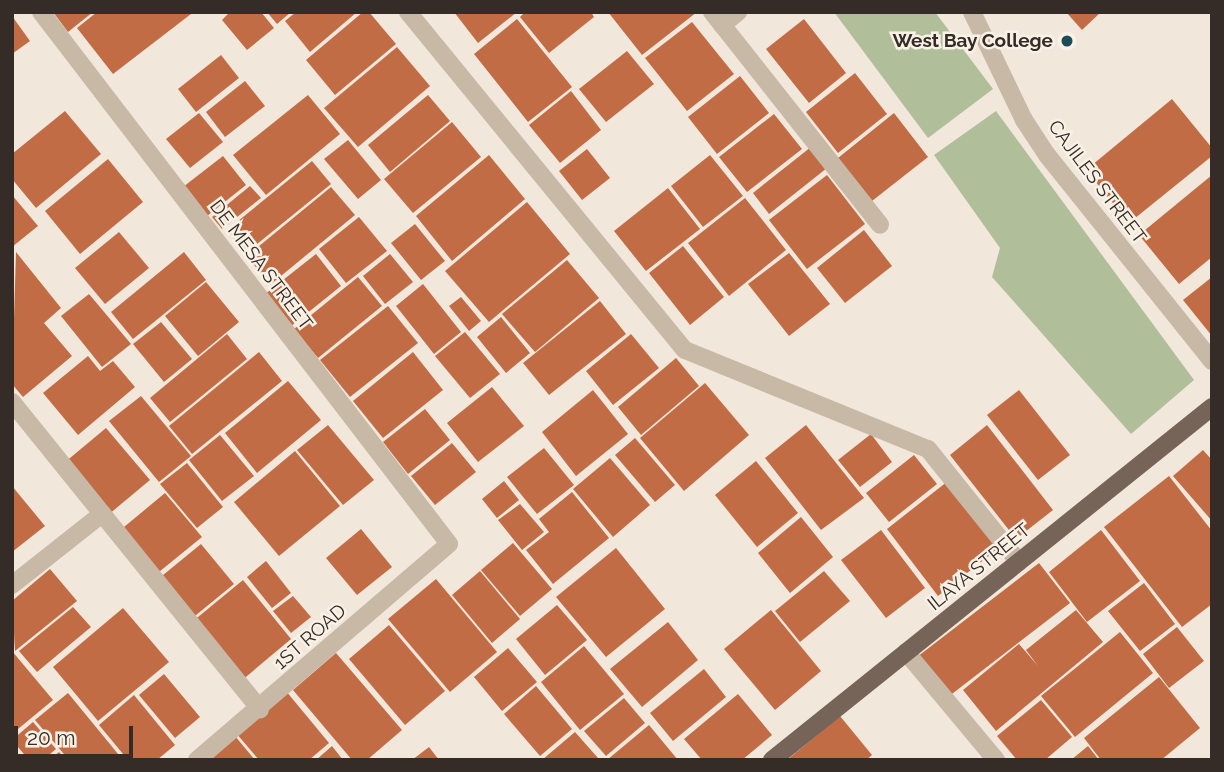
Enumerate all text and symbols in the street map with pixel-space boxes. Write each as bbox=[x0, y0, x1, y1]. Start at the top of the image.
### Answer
place label: West Bay College bbox=[892, 30, 1053, 52]
marker: West Bay College bbox=[1059, 33, 1075, 49]
street label: CAJILES STREET bbox=[1043, 116, 1151, 248]
street label: DE MESA STREET bbox=[205, 195, 317, 335]
street label: ILAYA STREET bbox=[923, 519, 1035, 615]
street label: 1ST ROAD bbox=[269, 599, 351, 675]
scale bar bbox=[18, 712, 136, 756]
text: 20 m bbox=[27, 725, 75, 750]

